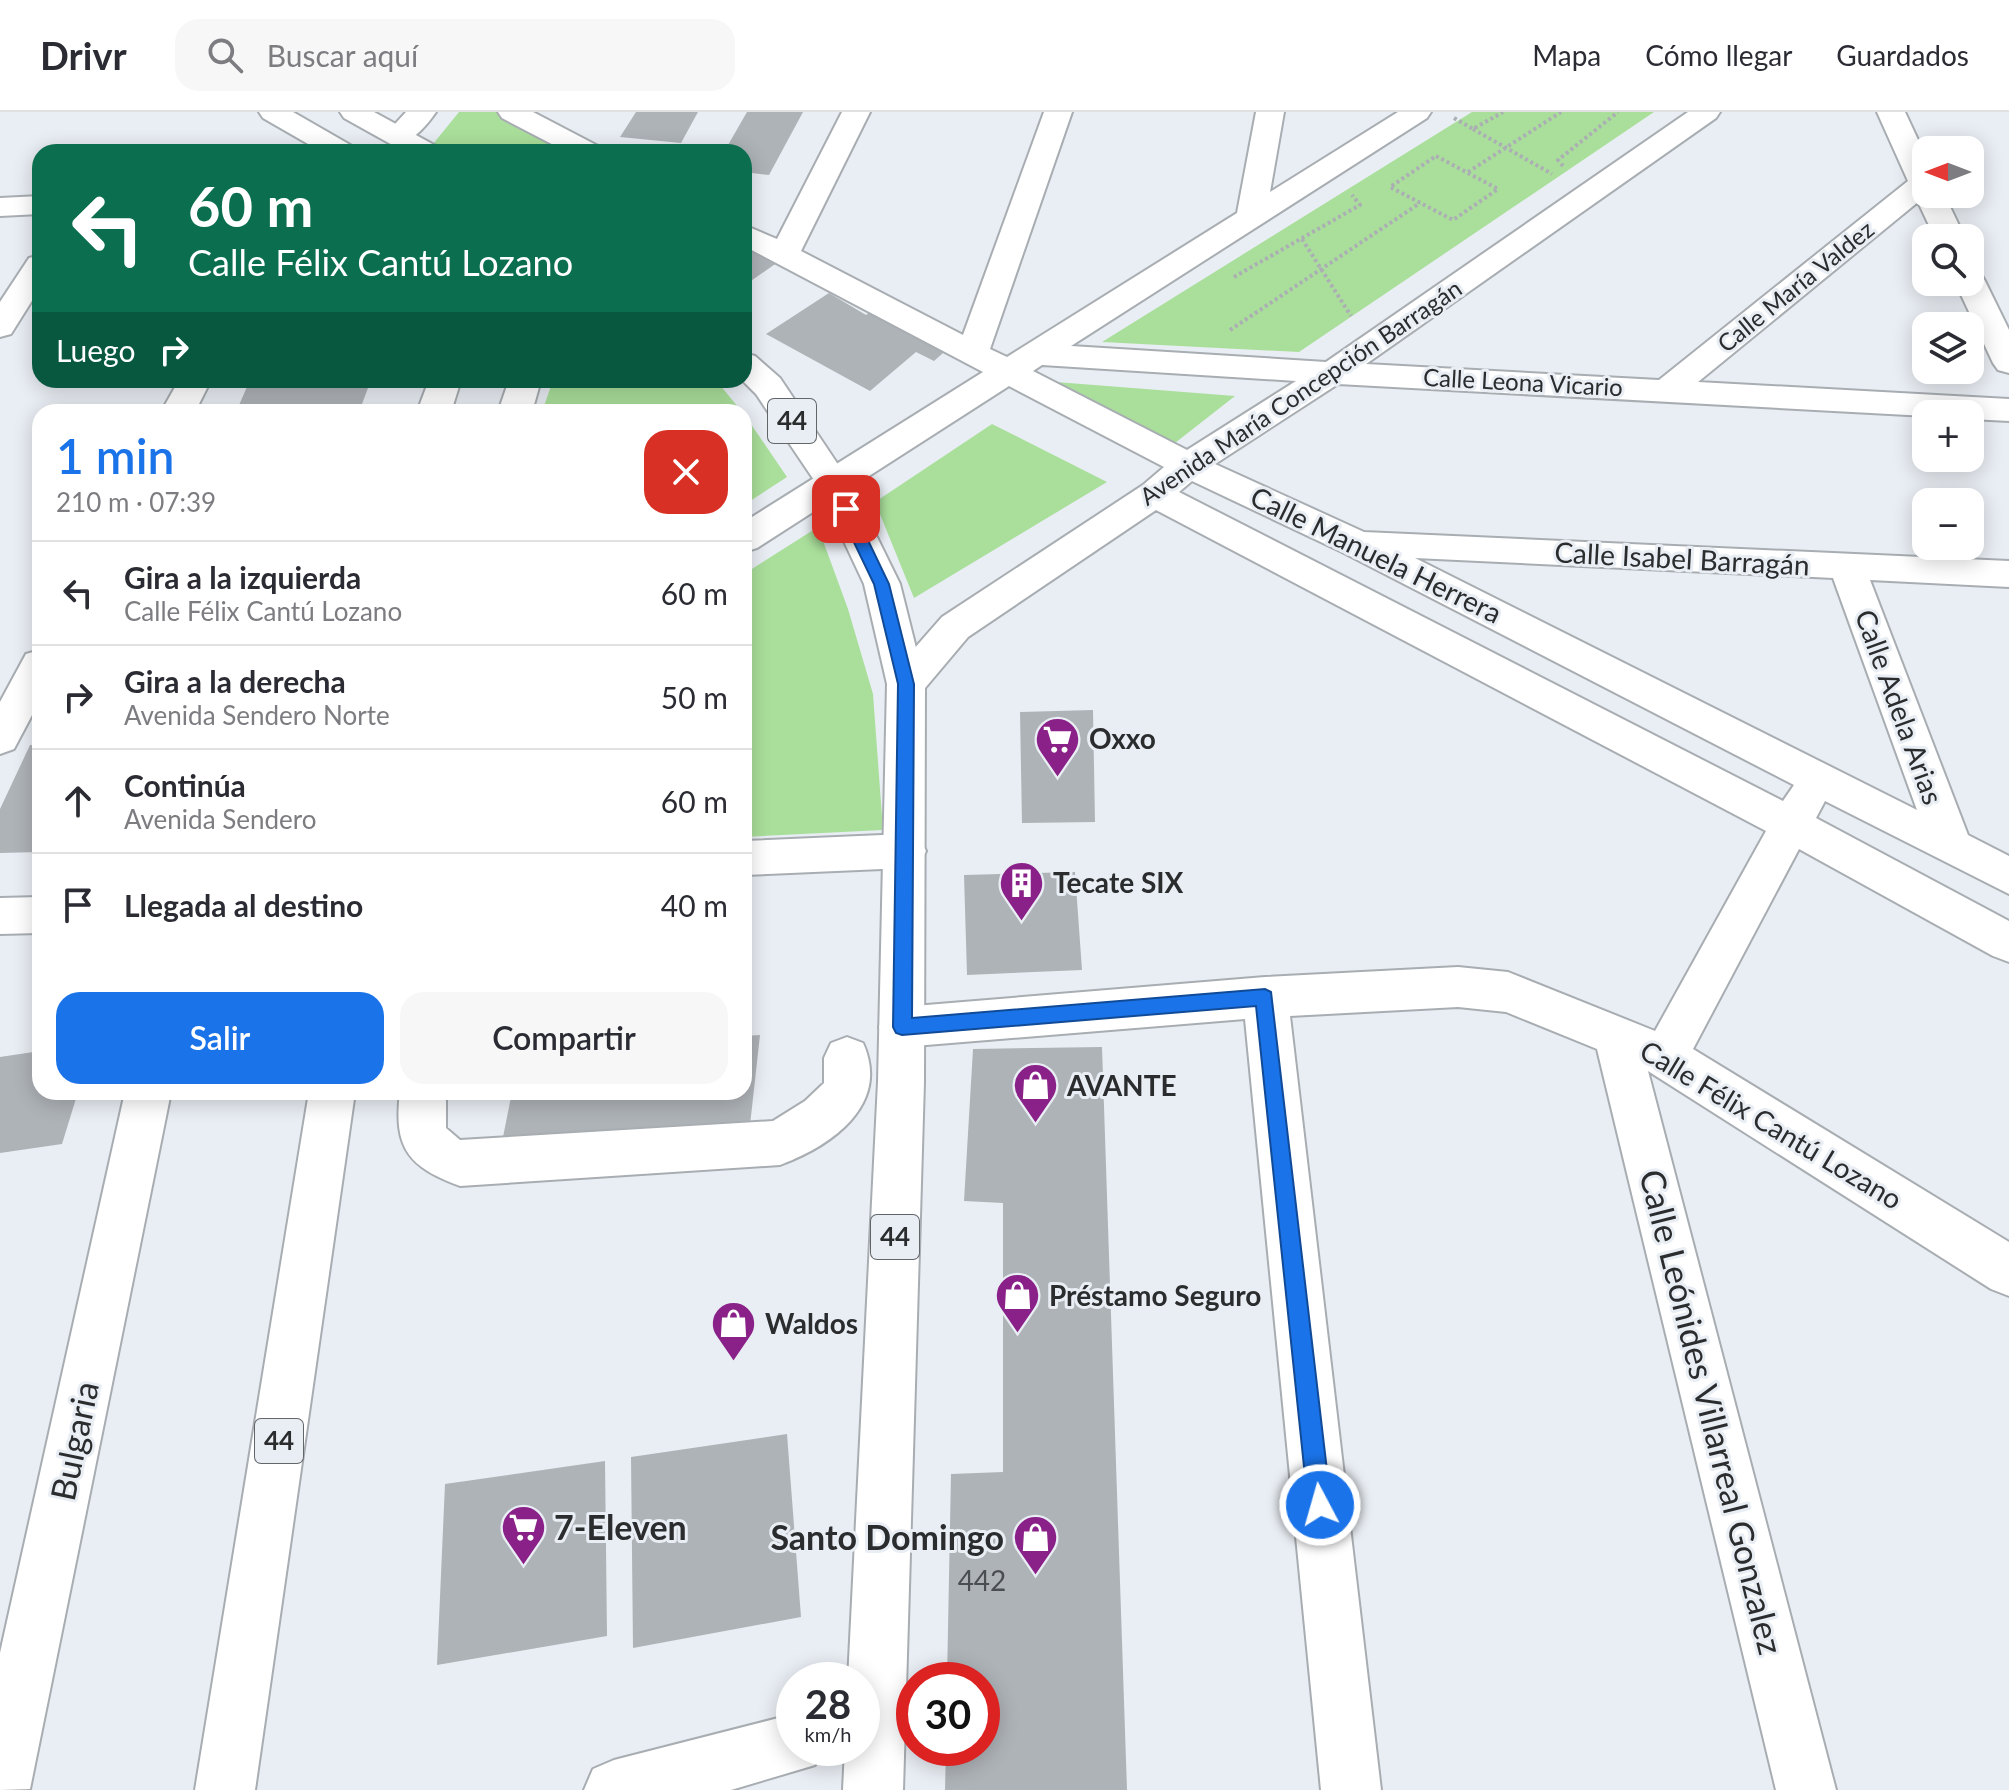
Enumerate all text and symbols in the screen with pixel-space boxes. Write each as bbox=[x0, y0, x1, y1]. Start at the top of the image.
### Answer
search box bbox=[175, 19, 735, 91]
text: Drivr bbox=[40, 32, 127, 78]
icon: search bbox=[203, 33, 247, 77]
text: Buscar aquí bbox=[267, 37, 418, 73]
text: Mapa bbox=[1532, 38, 1601, 72]
text: Cómo llegar bbox=[1645, 38, 1792, 72]
text: Guardados bbox=[1836, 38, 1969, 72]
north arrow bbox=[1912, 136, 1984, 208]
map controls bbox=[1912, 136, 1984, 560]
text: 60 m bbox=[188, 172, 313, 239]
icon: left bbox=[56, 176, 160, 280]
street label: Calle María Valdez bbox=[1711, 214, 1879, 358]
button: search bbox=[1912, 224, 1984, 296]
text: Calle Félix Cantú Lozano bbox=[188, 240, 573, 284]
street label: Avenida María Concepción Barragán bbox=[1134, 273, 1467, 511]
button: layers bbox=[1912, 312, 1984, 384]
icon: right bbox=[152, 328, 196, 372]
text: Luego bbox=[56, 332, 136, 368]
street label: Calle Leona Vicario bbox=[1422, 362, 1624, 401]
road number: 44 bbox=[768, 399, 816, 443]
button: + bbox=[1912, 400, 1984, 472]
text: 1 min bbox=[56, 427, 174, 484]
button: close bbox=[644, 430, 728, 514]
pin bbox=[812, 475, 880, 543]
street label: Calle Manuela Herrera bbox=[1245, 479, 1508, 630]
text: 210 m · 07:39 bbox=[56, 486, 216, 518]
icon: arrive bbox=[824, 487, 868, 531]
button: − bbox=[1912, 488, 1984, 560]
street label: Calle Isabel Barragán bbox=[1554, 534, 1811, 582]
text: Gira a la izquierda bbox=[124, 559, 361, 595]
icon: left bbox=[56, 571, 100, 615]
text: 60 m bbox=[661, 575, 728, 611]
text: Calle Félix Cantú Lozano bbox=[124, 595, 402, 627]
street label: Calle Adela Arias bbox=[1849, 605, 1951, 809]
text: Gira a la derecha bbox=[124, 663, 346, 699]
icon: right bbox=[56, 675, 100, 719]
text: 50 m bbox=[661, 679, 728, 715]
text: Avenida Sendero Norte bbox=[124, 699, 390, 731]
supermarket icon: Oxxo bbox=[1034, 715, 1082, 778]
place label: Oxxo bbox=[1089, 721, 1156, 755]
text: Continúa bbox=[124, 767, 246, 803]
icon: ahead bbox=[56, 779, 100, 823]
text: 60 m bbox=[661, 783, 728, 819]
text: Avenida Sendero bbox=[124, 803, 316, 835]
building icon: Tecate SIX bbox=[998, 859, 1046, 922]
place label: Tecate SIX bbox=[1053, 865, 1184, 899]
icon: arrive bbox=[56, 883, 100, 927]
text: Llegada al destino bbox=[124, 887, 363, 923]
text: 40 m bbox=[661, 887, 728, 923]
button: Salir bbox=[56, 992, 384, 1084]
button: Compartir bbox=[400, 992, 728, 1084]
street label: Calle Félix Cantú Lozano bbox=[1634, 1032, 1909, 1216]
shop icon: AVANTE bbox=[1012, 1062, 1060, 1125]
place label: AVANTE bbox=[1066, 1068, 1177, 1102]
street label: Calle Leónides Villarreal Gonzalez bbox=[1632, 1165, 1793, 1658]
road number: 44 bbox=[871, 1215, 919, 1259]
shop icon: Préstamo Seguro bbox=[994, 1272, 1042, 1335]
place label: Préstamo Seguro bbox=[1049, 1278, 1261, 1312]
shop icon: Waldos bbox=[710, 1300, 758, 1363]
place label: Waldos bbox=[765, 1306, 858, 1340]
street label: Bulgaria bbox=[41, 1377, 106, 1504]
road number: 44 bbox=[255, 1419, 303, 1463]
position arrow bbox=[1278, 1463, 1362, 1547]
supermarket icon: 7-Eleven bbox=[499, 1504, 547, 1567]
place label: 7-Eleven bbox=[554, 1506, 687, 1547]
shop icon: Santo Domingo bbox=[1011, 1514, 1059, 1577]
place label: Santo Domingo bbox=[770, 1516, 1004, 1557]
house number: 442 bbox=[958, 1563, 1006, 1597]
speed limit sign: 30 bbox=[896, 1662, 1000, 1766]
text: 28 bbox=[805, 1680, 851, 1728]
text: km/h bbox=[805, 1722, 851, 1746]

